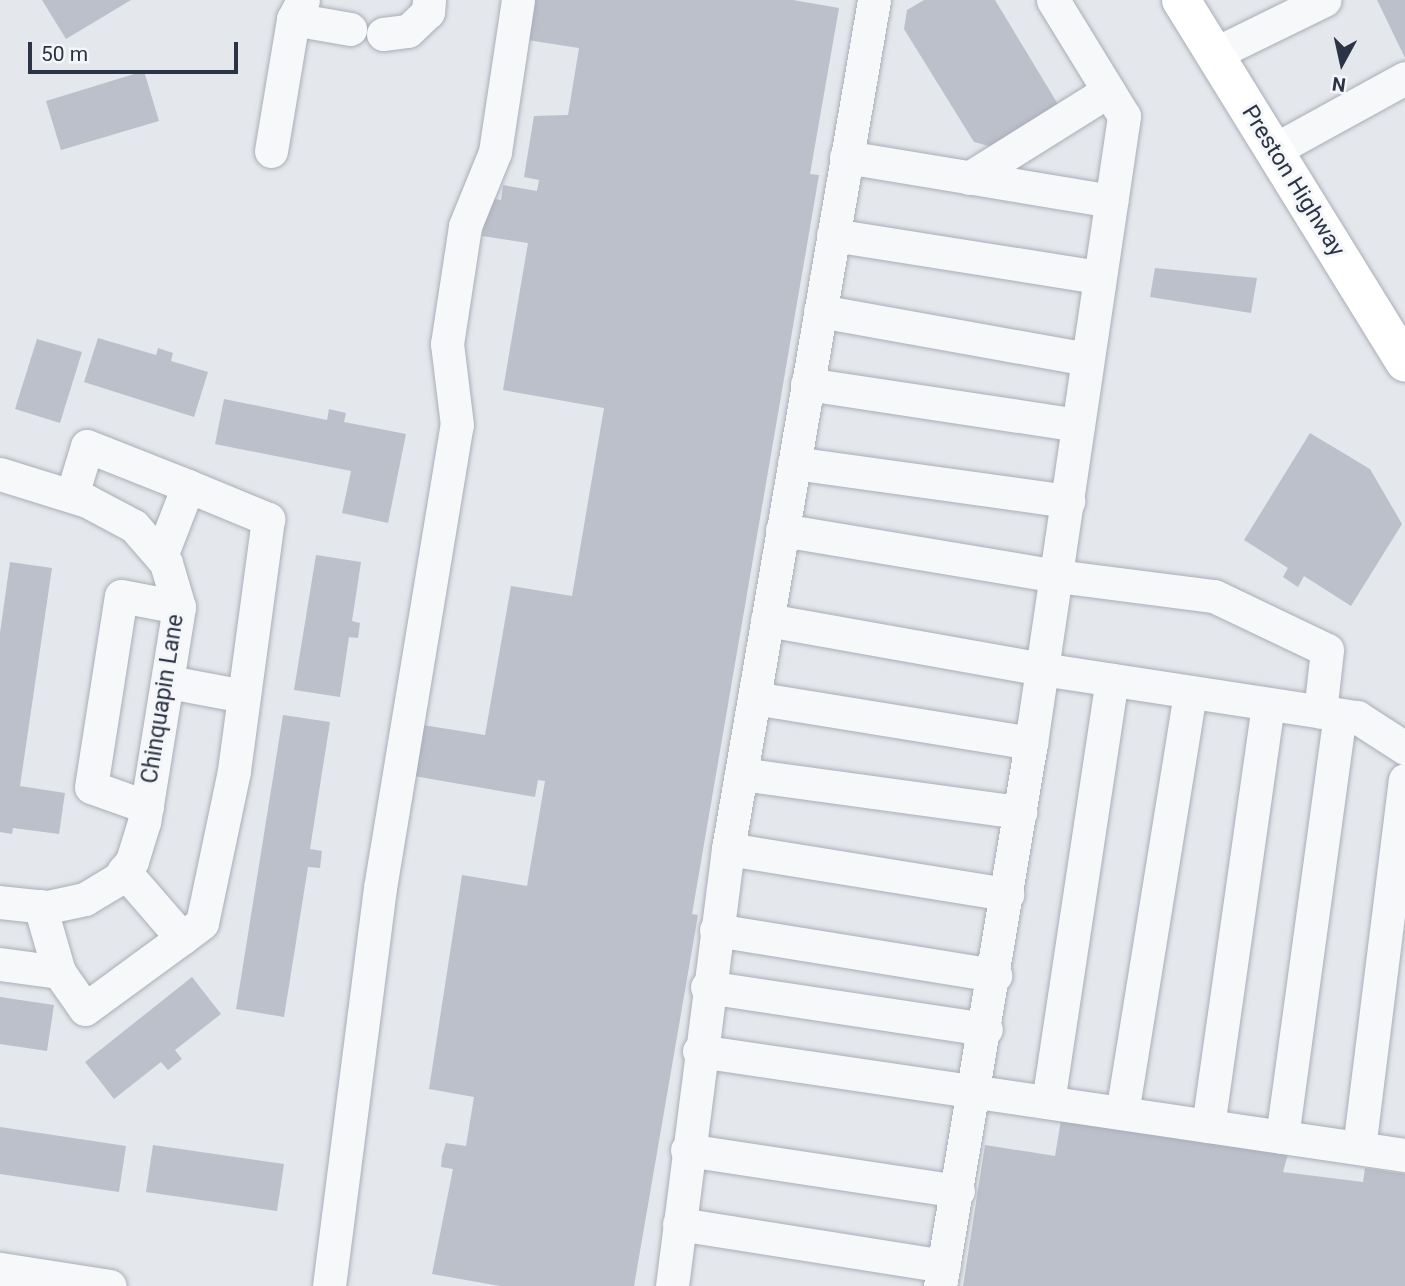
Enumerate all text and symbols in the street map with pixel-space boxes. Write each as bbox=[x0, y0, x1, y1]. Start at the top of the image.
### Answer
scale bar bbox=[32, 28, 242, 72]
north arrow bbox=[1307, 28, 1377, 98]
text: 50 m bbox=[41, 42, 88, 66]
text: N bbox=[1331, 72, 1347, 97]
street label: Preston Highway bbox=[1235, 100, 1351, 262]
street label: Chinquapin Lane bbox=[136, 612, 190, 786]

